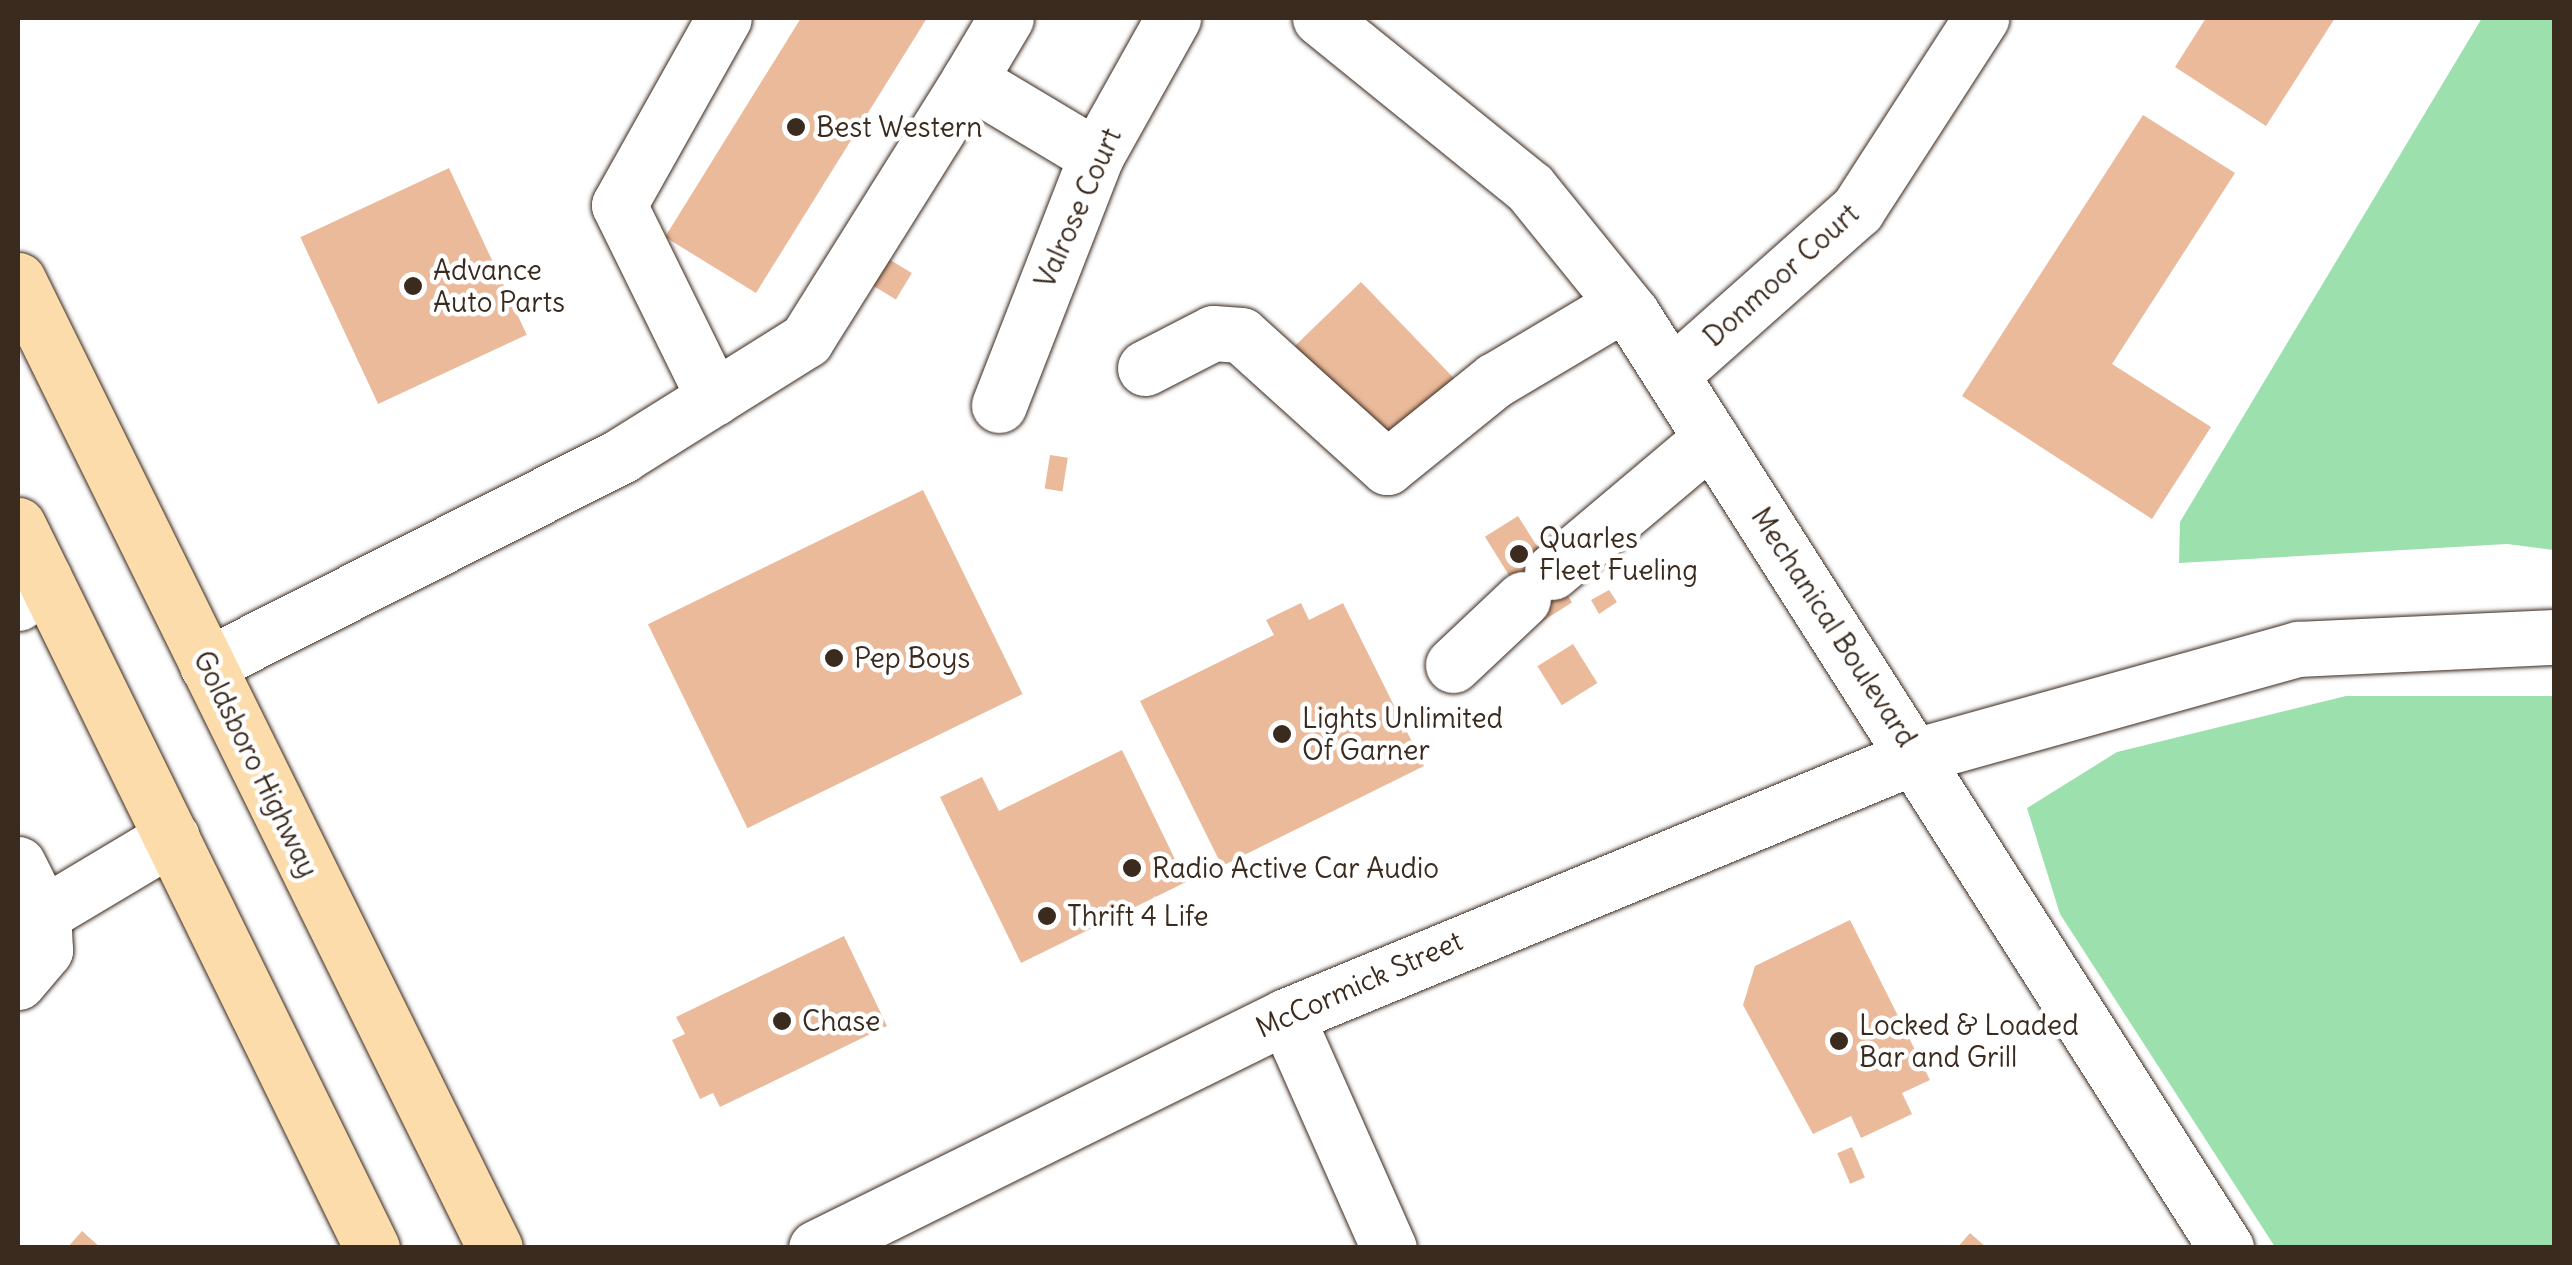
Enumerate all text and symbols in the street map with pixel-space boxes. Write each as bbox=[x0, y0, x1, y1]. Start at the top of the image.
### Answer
place label: Best Western bbox=[816, 110, 982, 144]
marker: Best Western bbox=[785, 116, 807, 138]
street label: Valrose Court bbox=[1028, 123, 1128, 293]
street label: Donmoor Court bbox=[1697, 197, 1865, 353]
place label: Advance Auto Parts bbox=[433, 253, 565, 319]
marker: Advance Auto Parts bbox=[402, 275, 424, 297]
street label: Mechanical Boulevard bbox=[1744, 501, 1924, 753]
place label: Quarles Fleet Fueling bbox=[1539, 521, 1698, 587]
marker: Quarles Fleet Fueling bbox=[1508, 543, 1530, 565]
place label: Pep Boys bbox=[854, 641, 970, 675]
street label: Goldsboro Highway bbox=[187, 645, 325, 883]
marker: Pep Boys bbox=[823, 647, 845, 669]
place label: Lights Unlimited Of Garner bbox=[1302, 701, 1503, 767]
marker: Lights Unlimited Of Garner bbox=[1271, 723, 1293, 745]
place label: Radio Active Car Audio bbox=[1152, 851, 1439, 885]
marker: Radio Active Car Audio bbox=[1121, 857, 1143, 879]
place label: Thrift 4 Life bbox=[1067, 899, 1209, 933]
marker: Thrift 4 Life bbox=[1036, 905, 1058, 927]
street label: McCormick Street bbox=[1251, 923, 1467, 1045]
place label: Chase bbox=[802, 1004, 880, 1038]
place label: Locked & Loaded Bar and Grill bbox=[1859, 1008, 2079, 1074]
marker: Chase bbox=[771, 1010, 793, 1032]
marker: Locked & Loaded Bar and Grill bbox=[1828, 1030, 1850, 1052]

